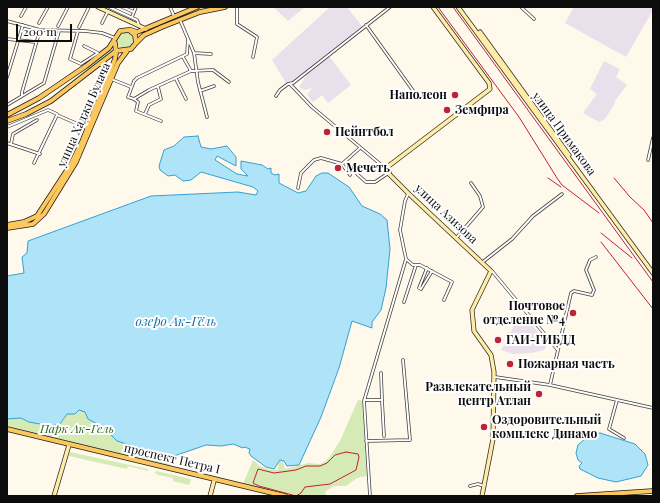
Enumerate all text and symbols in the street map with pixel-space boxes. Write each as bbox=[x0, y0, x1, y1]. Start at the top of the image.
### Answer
scale bar bbox=[18, 16, 74, 42]
text: 200 m bbox=[23, 23, 57, 39]
street label: улица Хаджи Булача bbox=[54, 61, 114, 169]
place label: Наполеон bbox=[389, 88, 447, 102]
marker: Наполеон bbox=[450, 90, 460, 100]
street label: улица Примакова bbox=[529, 90, 599, 178]
place label: Земфира bbox=[455, 103, 509, 117]
marker: Земфира bbox=[442, 105, 452, 115]
place label: Пейнтбол bbox=[335, 125, 394, 139]
marker: Пейнтбол bbox=[322, 127, 332, 137]
place label: Мечеть bbox=[346, 161, 390, 175]
marker: Мечеть bbox=[333, 163, 343, 173]
street label: улица Азизова bbox=[412, 181, 480, 247]
place label: Почтовое отделение №4 bbox=[483, 299, 565, 327]
marker: Почтовое отделение №4 bbox=[568, 308, 578, 318]
water label: озеро Ак-Гёль bbox=[136, 314, 216, 330]
place label: ГАИ-ГИБДД bbox=[506, 333, 575, 347]
marker: ГАИ-ГИБДД bbox=[493, 335, 503, 345]
place label: Пожарная часть bbox=[518, 357, 615, 371]
marker: Пожарная часть bbox=[505, 359, 515, 369]
place label: Развлекательный центр Атлан bbox=[425, 380, 531, 408]
marker: Развлекательный центр Атлан bbox=[534, 389, 544, 399]
place label: Оздоровительный комплекс Динамо bbox=[492, 413, 601, 441]
park label: Парк Ак-Гель bbox=[40, 422, 114, 436]
marker: Оздоровительный комплекс Динамо bbox=[479, 422, 489, 432]
street label: проспект Петра I bbox=[123, 441, 221, 477]

